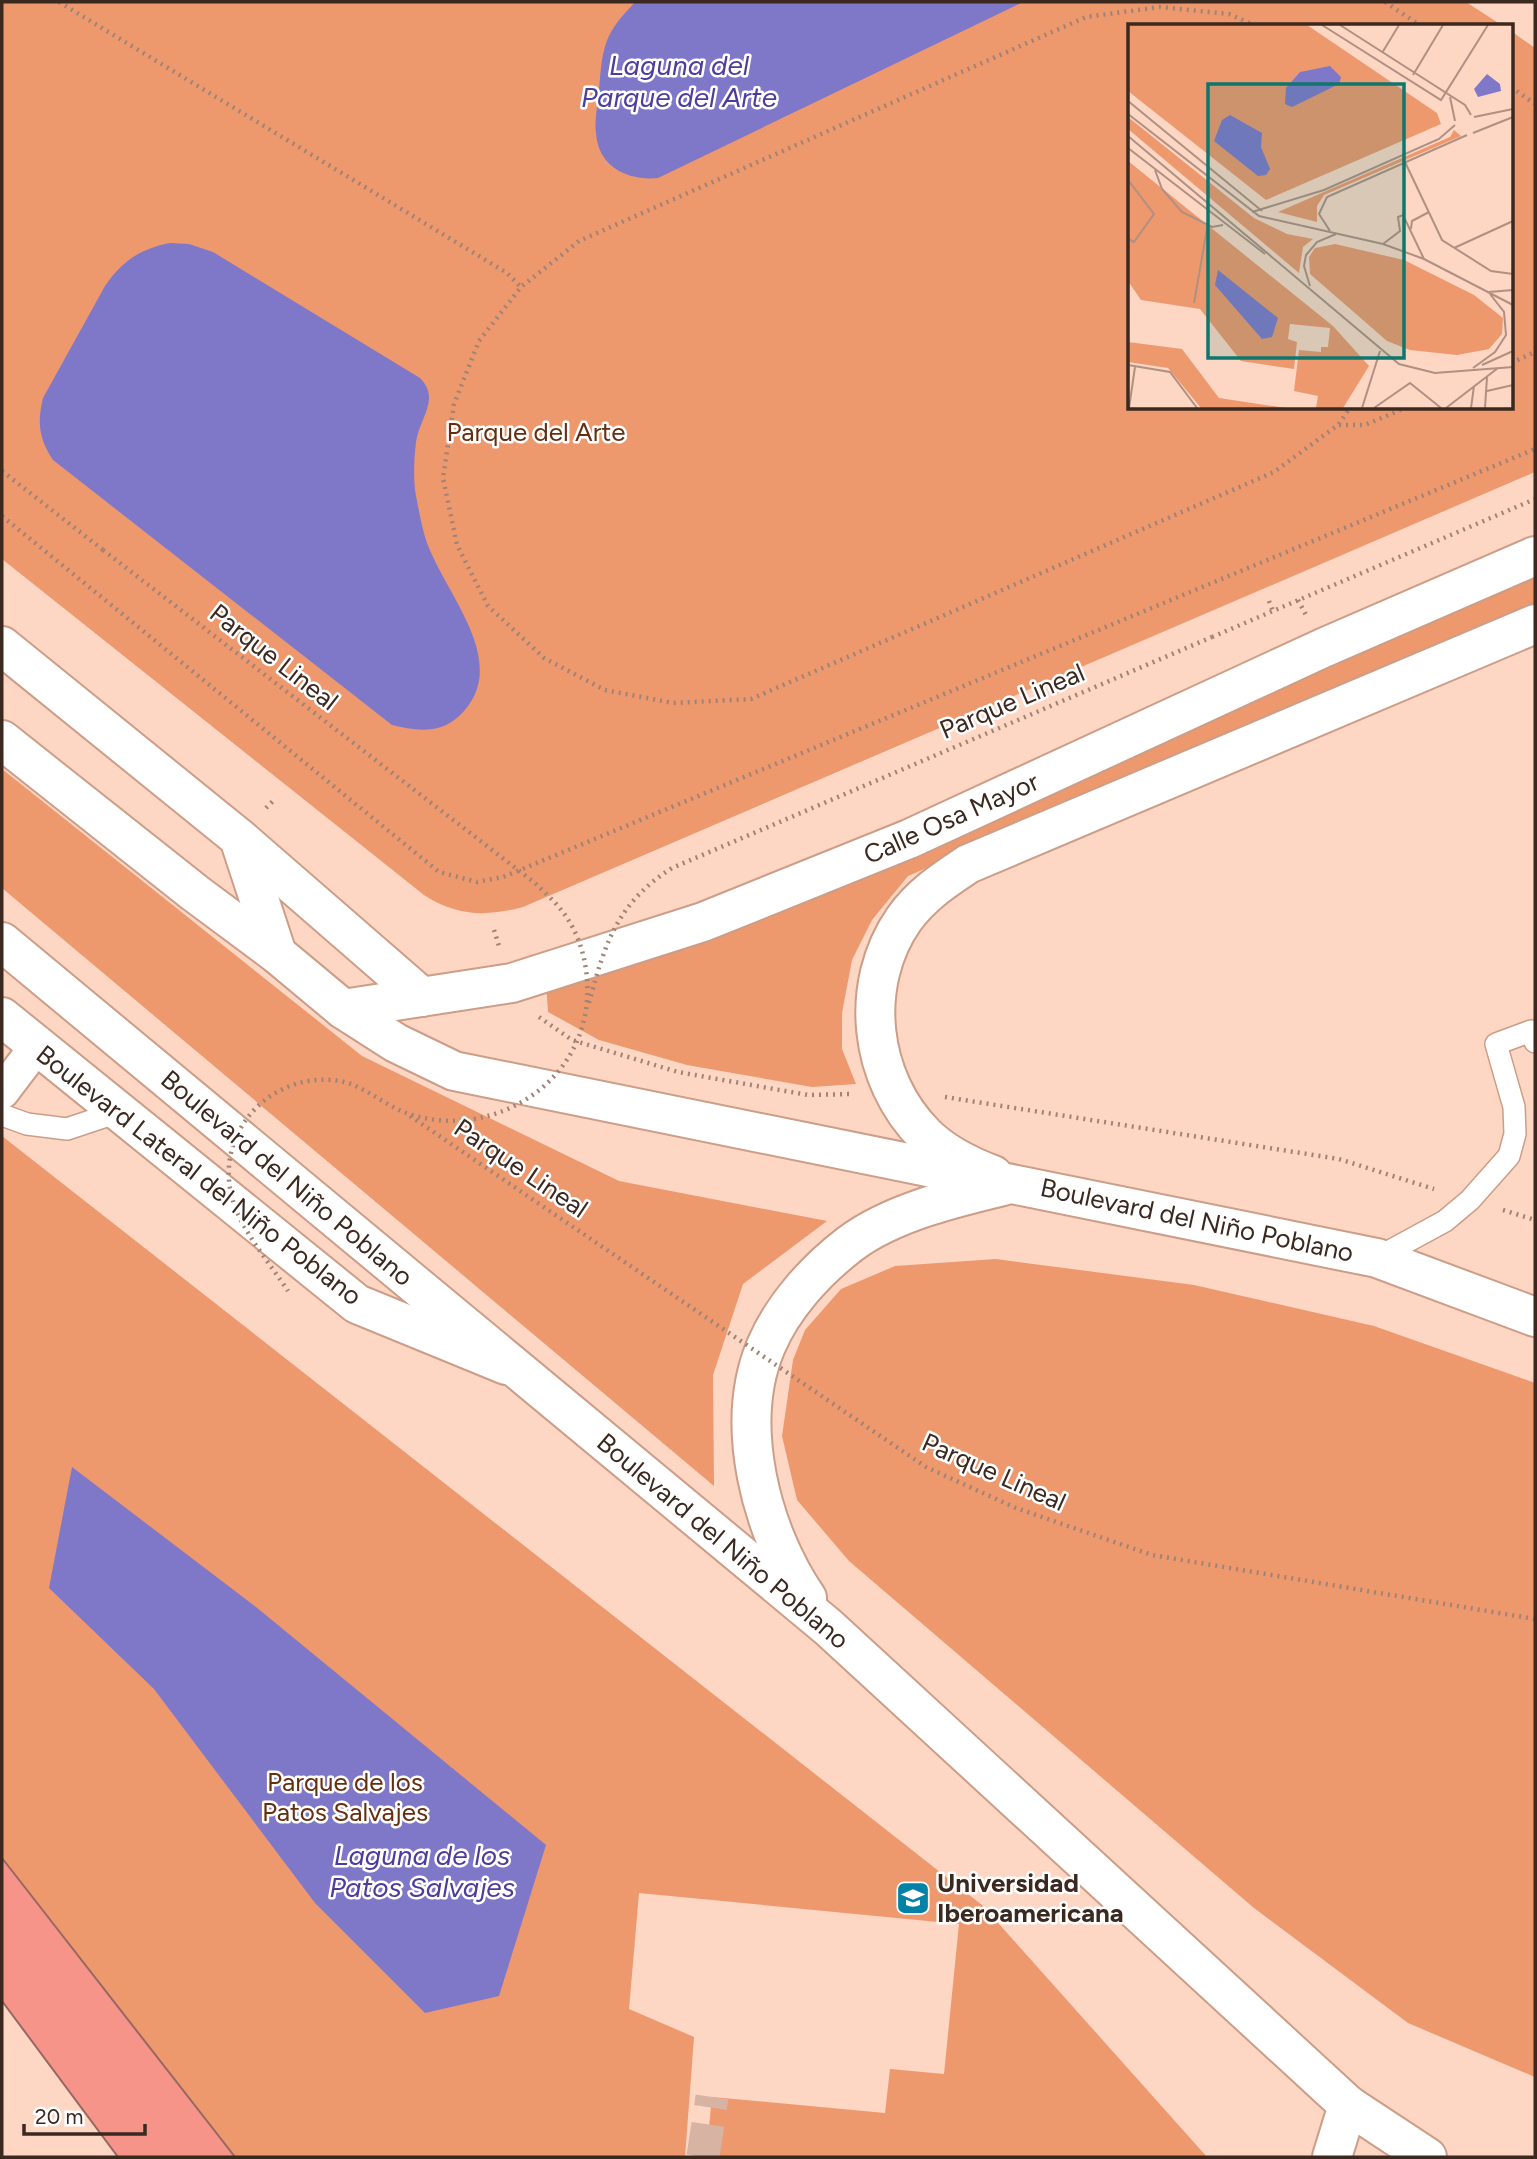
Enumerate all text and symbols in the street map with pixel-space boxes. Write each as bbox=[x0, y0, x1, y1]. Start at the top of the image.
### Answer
inset map bbox=[1128, 24, 1512, 410]
water label: Laguna del Parque del Arte bbox=[581, 48, 777, 114]
park label: Parque del Arte bbox=[447, 416, 625, 448]
street label: Parque Lineal bbox=[203, 597, 345, 717]
street label: Parque Lineal bbox=[935, 656, 1089, 746]
street label: Calle Osa Mayor bbox=[858, 765, 1044, 871]
street label: Boulevard Lateral del Niño Poblano bbox=[30, 1038, 368, 1312]
street label: Boulevard del Niño Poblano bbox=[154, 1063, 420, 1293]
street label: Parque Lineal bbox=[448, 1112, 594, 1224]
street label: Boulevard del Niño Poblano bbox=[1037, 1171, 1357, 1269]
street label: Boulevard del Niño Poblano bbox=[590, 1426, 856, 1656]
street label: Parque Lineal bbox=[917, 1426, 1071, 1518]
park label: Parque de los Patos Salvajes bbox=[262, 1766, 428, 1828]
water label: Laguna de los Patos Salvajes bbox=[329, 1838, 515, 1904]
place label: Universidad Iberoamericana bbox=[937, 1867, 1124, 1929]
school or university icon: Universidad Iberoamericana bbox=[894, 1879, 932, 1917]
scale bar bbox=[24, 2092, 145, 2136]
text: 20 m bbox=[35, 2104, 83, 2129]

